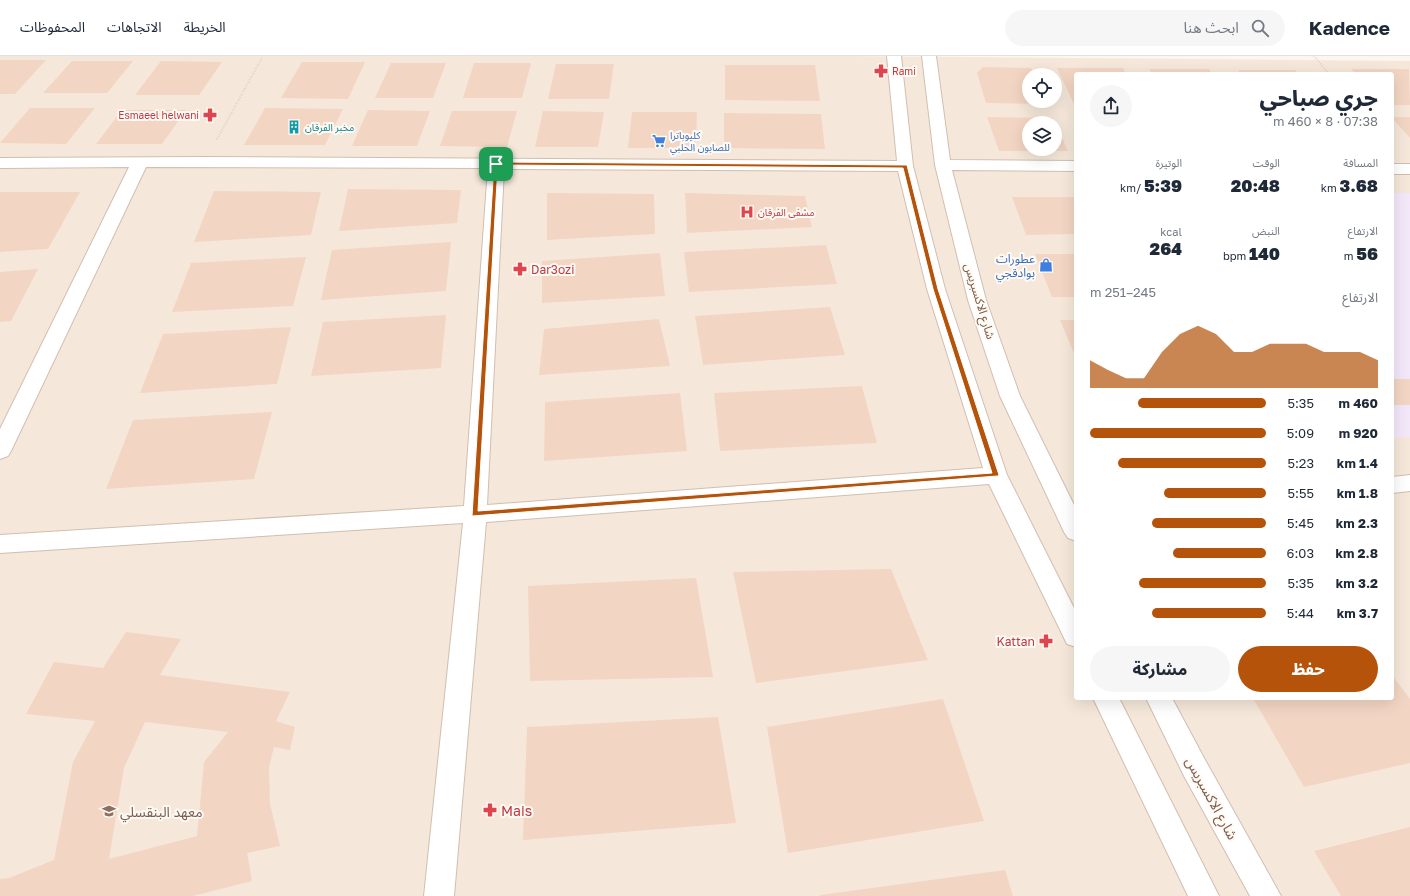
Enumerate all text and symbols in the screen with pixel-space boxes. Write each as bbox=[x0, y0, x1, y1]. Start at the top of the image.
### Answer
search box bbox=[1005, 10, 1285, 46]
text: Kadence bbox=[1309, 16, 1390, 39]
icon: search bbox=[1249, 17, 1271, 39]
text: المحفوظات bbox=[20, 18, 85, 35]
text: الاتجاهات bbox=[107, 18, 162, 35]
text: الخريطة bbox=[184, 18, 226, 35]
text: ابحث هنا bbox=[1183, 18, 1239, 36]
pharmacy icon: Rami bbox=[873, 63, 889, 79]
place label: Rami bbox=[892, 65, 916, 77]
map controls bbox=[1022, 68, 1062, 156]
button: locate bbox=[1022, 68, 1062, 108]
text: جري صباحي bbox=[1259, 84, 1378, 111]
button: share bbox=[1090, 85, 1132, 127]
pharmacy icon: Esmaeel helwani bbox=[202, 107, 218, 123]
place label: Esmaeel helwani bbox=[118, 109, 199, 121]
text: 07:38 · 8 × 460 m bbox=[1273, 113, 1378, 129]
button: layers bbox=[1022, 116, 1062, 156]
building icon: مخبر الفرقان bbox=[286, 119, 302, 135]
place label: مخبر الفرقان bbox=[305, 121, 354, 134]
place label: كليوباترا للصابون الحلبي bbox=[670, 129, 730, 155]
supermarket icon: كليوباترا للصابون الحلبي bbox=[651, 133, 667, 149]
pin bbox=[479, 147, 513, 181]
icon: arrive bbox=[485, 153, 507, 175]
text: الوتيرة bbox=[1156, 156, 1182, 169]
text: الوقت bbox=[1252, 156, 1280, 169]
text: المسافة bbox=[1343, 156, 1378, 169]
text: 5:39 bbox=[1144, 175, 1182, 196]
text: 20:48 bbox=[1231, 175, 1280, 196]
text: 3.68 bbox=[1339, 175, 1378, 196]
text: /km bbox=[1120, 181, 1144, 194]
text: km bbox=[1321, 181, 1339, 194]
hospital icon: مشفى الفرقان bbox=[739, 204, 755, 220]
place label: مشفى الفرقان bbox=[758, 206, 814, 219]
text: النبض bbox=[1252, 224, 1280, 237]
text: الارتفاع bbox=[1348, 224, 1378, 237]
text: kcal bbox=[1160, 225, 1182, 238]
text: 264 bbox=[1150, 238, 1182, 259]
text: 140 bbox=[1249, 243, 1280, 264]
text: 56 bbox=[1356, 243, 1378, 264]
text: bpm bbox=[1223, 249, 1249, 262]
text: m bbox=[1344, 249, 1356, 262]
place label: عطورات بوادقجي bbox=[996, 251, 1035, 282]
shop icon: عطورات بوادقجي bbox=[1038, 257, 1054, 273]
pharmacy icon: Dar3ozi bbox=[512, 261, 528, 277]
street label: شارع الاكسبريس bbox=[959, 261, 999, 341]
place label: Dar3ozi bbox=[531, 262, 574, 277]
text: 245–251 m bbox=[1090, 284, 1156, 300]
text: الارتفاع bbox=[1342, 289, 1378, 305]
text: 5:35 bbox=[1287, 395, 1314, 411]
text: 460 m bbox=[1339, 395, 1378, 411]
text: 5:09 bbox=[1287, 425, 1314, 441]
text: 920 m bbox=[1339, 425, 1378, 441]
text: 5:23 bbox=[1287, 455, 1314, 471]
text: 1.4 km bbox=[1337, 455, 1378, 471]
text: 5:55 bbox=[1287, 485, 1314, 501]
text: 1.8 km bbox=[1337, 485, 1378, 501]
text: 5:45 bbox=[1287, 515, 1314, 531]
text: 2.3 km bbox=[1336, 515, 1378, 531]
text: 6:03 bbox=[1287, 545, 1314, 561]
text: 2.8 km bbox=[1335, 545, 1378, 561]
text: 5:35 bbox=[1287, 575, 1314, 591]
text: 3.2 km bbox=[1336, 575, 1378, 591]
text: 5:44 bbox=[1287, 605, 1314, 621]
text: 3.7 km bbox=[1337, 605, 1378, 621]
pharmacy icon: Kattan bbox=[1038, 633, 1054, 649]
place label: Kattan bbox=[997, 634, 1035, 649]
button: مشاركة bbox=[1090, 646, 1230, 692]
button: حفظ bbox=[1238, 646, 1378, 692]
street label: شارع الاكسبريس bbox=[1180, 754, 1242, 844]
pharmacy icon: Mais bbox=[482, 802, 498, 818]
place label: Mais bbox=[501, 802, 532, 819]
school or university icon: معهد البنقسلي bbox=[101, 803, 117, 819]
place label: معهد البنقسلي bbox=[120, 803, 203, 823]

